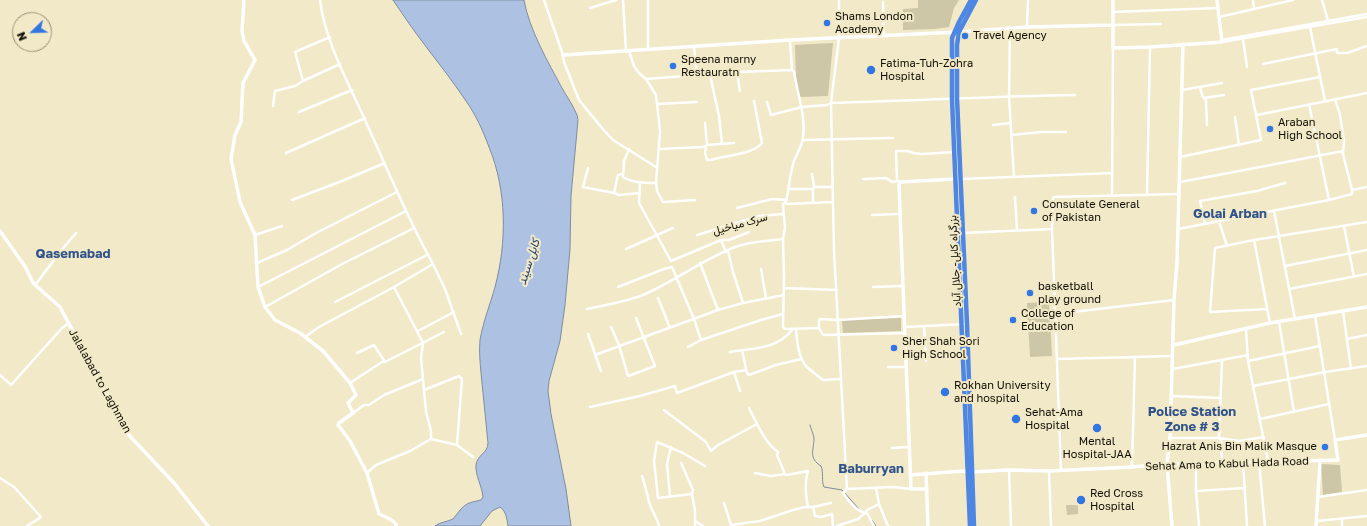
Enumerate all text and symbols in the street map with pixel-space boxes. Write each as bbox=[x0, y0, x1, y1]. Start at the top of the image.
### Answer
place label: Shams London Academy bbox=[835, 10, 913, 36]
north arrow bbox=[12, 12, 52, 52]
marker: Shams London Academy bbox=[822, 18, 832, 28]
place label: Travel Agency bbox=[973, 29, 1047, 43]
text: N bbox=[14, 30, 29, 43]
marker: Travel Agency bbox=[960, 31, 970, 41]
place label: Speena marny Restauratn bbox=[681, 53, 756, 79]
place label: Fatima-Tuh-Zohra Hospital bbox=[880, 57, 973, 83]
marker: Speena marny Restauratn bbox=[668, 61, 678, 71]
marker: Fatima-Tuh-Zohra Hospital bbox=[865, 64, 877, 76]
place label: Araban High School bbox=[1278, 116, 1342, 142]
marker: Araban High School bbox=[1265, 124, 1275, 134]
place label: Consulate General of Pakistan bbox=[1042, 198, 1140, 224]
marker: Consulate General of Pakistan bbox=[1029, 206, 1039, 216]
district label: Golai Arban bbox=[1193, 206, 1267, 222]
street label: سرک میاخیل bbox=[711, 210, 769, 238]
street label: بزرگراه کابل- جلال آباد bbox=[946, 215, 964, 307]
water label: کابل سيند bbox=[515, 237, 543, 287]
district label: Qasemabad bbox=[36, 246, 110, 262]
place label: basketball play ground bbox=[1038, 280, 1101, 306]
marker: basketball play ground bbox=[1025, 288, 1035, 298]
place label: College of Education bbox=[1021, 307, 1075, 333]
marker: College of Education bbox=[1008, 315, 1018, 325]
street label: Jalalabad to Laghman bbox=[66, 327, 134, 435]
place label: Sher Shah Sori High School bbox=[902, 335, 980, 361]
marker: Sher Shah Sori High School bbox=[889, 343, 899, 353]
place label: Rokhan University and hospital bbox=[954, 379, 1051, 405]
marker: Rokhan University and hospital bbox=[939, 386, 951, 398]
district label: Police Station Zone # 3 bbox=[1148, 404, 1236, 435]
place label: Sehat-Ama Hospital bbox=[1025, 406, 1083, 432]
marker: Sehat-Ama Hospital bbox=[1010, 413, 1022, 425]
marker: Mental Hospital-JAA bbox=[1091, 422, 1103, 434]
place label: Mental Hospital-JAA bbox=[1062, 435, 1132, 461]
place label: Hazrat Anis Bin Malik Masque bbox=[1161, 440, 1317, 454]
marker: Hazrat Anis Bin Malik Masque bbox=[1320, 442, 1330, 452]
street label: Sehat Ama to Kabul Hada Road bbox=[1145, 455, 1309, 473]
district label: Baburryan bbox=[838, 461, 904, 477]
place label: Red Cross Hospital bbox=[1090, 487, 1143, 513]
marker: Red Cross Hospital bbox=[1075, 494, 1087, 506]

